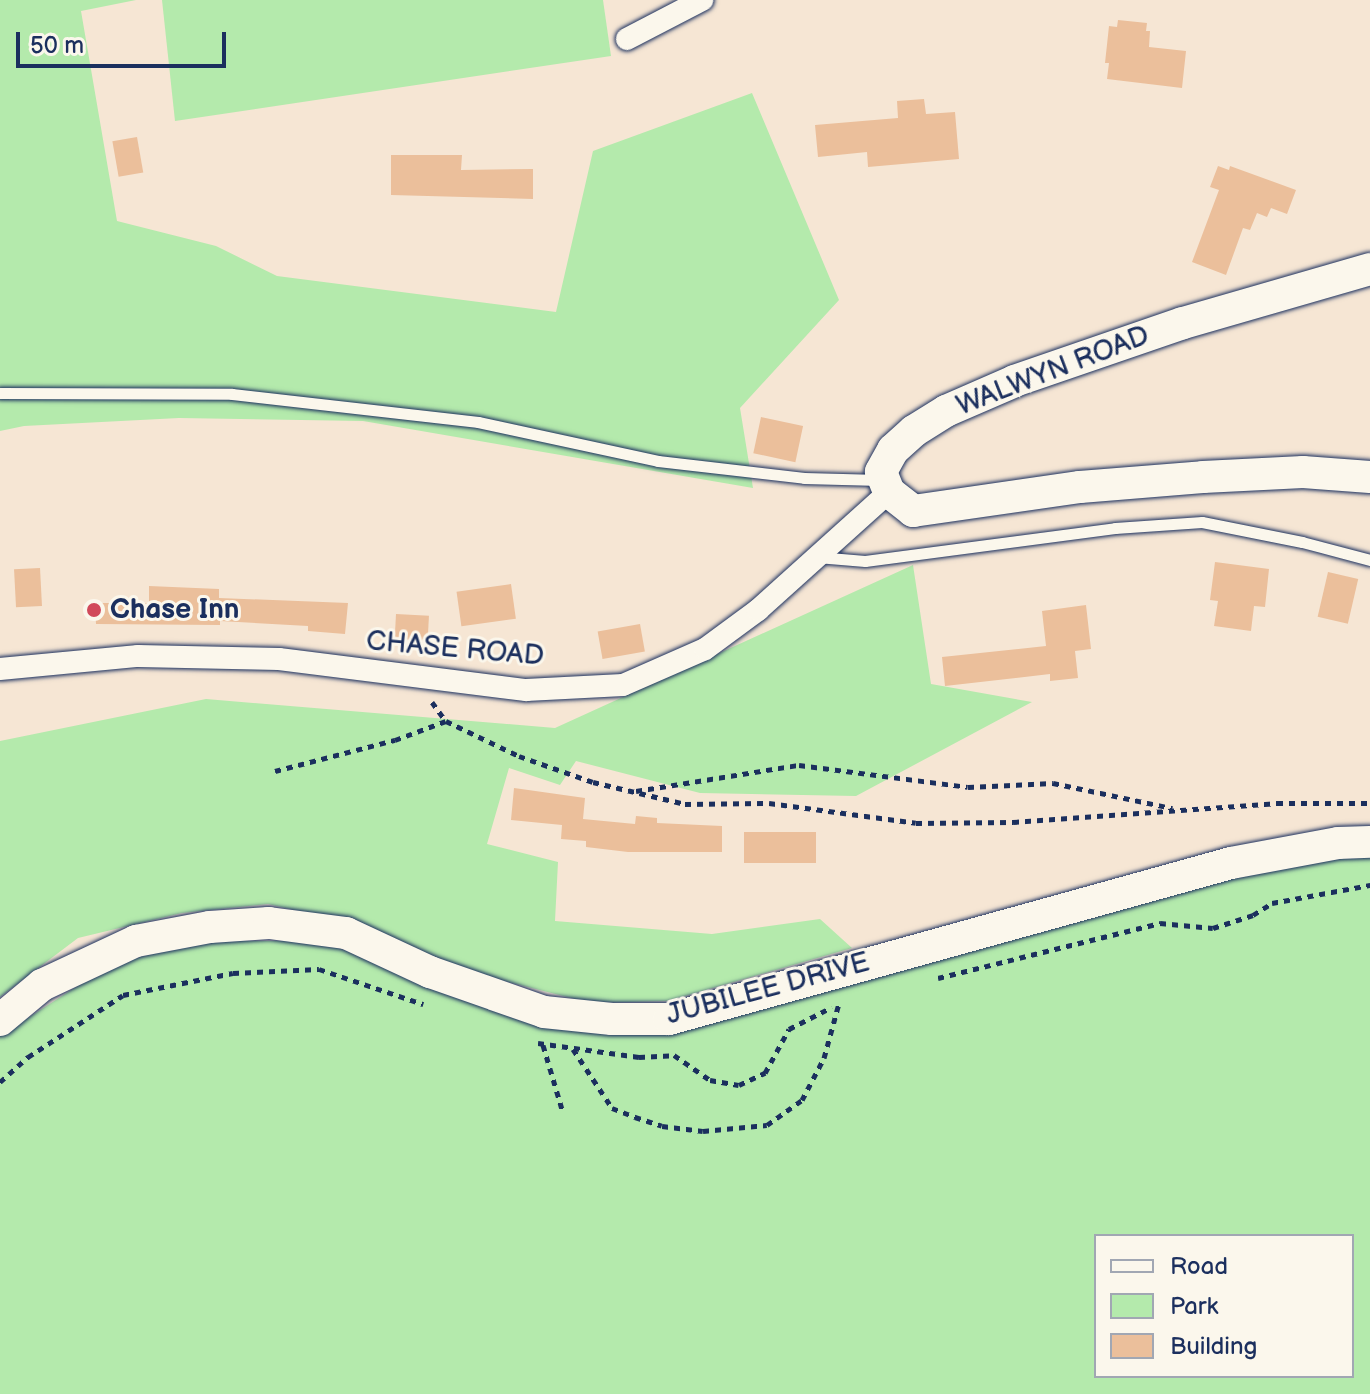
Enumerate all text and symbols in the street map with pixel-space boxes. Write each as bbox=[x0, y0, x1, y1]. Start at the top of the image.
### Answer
scale bar bbox=[20, 16, 230, 66]
text: 50 m bbox=[30, 31, 84, 60]
street label: WALWYN ROAD bbox=[952, 319, 1154, 423]
place label: Chase Inn bbox=[110, 593, 239, 627]
marker: Chase Inn bbox=[85, 601, 103, 619]
street label: CHASE ROAD bbox=[365, 624, 545, 674]
street label: JUBILEE DRIVE bbox=[663, 946, 873, 1032]
legend bbox=[1094, 1234, 1354, 1378]
text: Road bbox=[1170, 1252, 1228, 1281]
text: Park bbox=[1170, 1292, 1218, 1321]
text: Building bbox=[1170, 1332, 1257, 1361]

